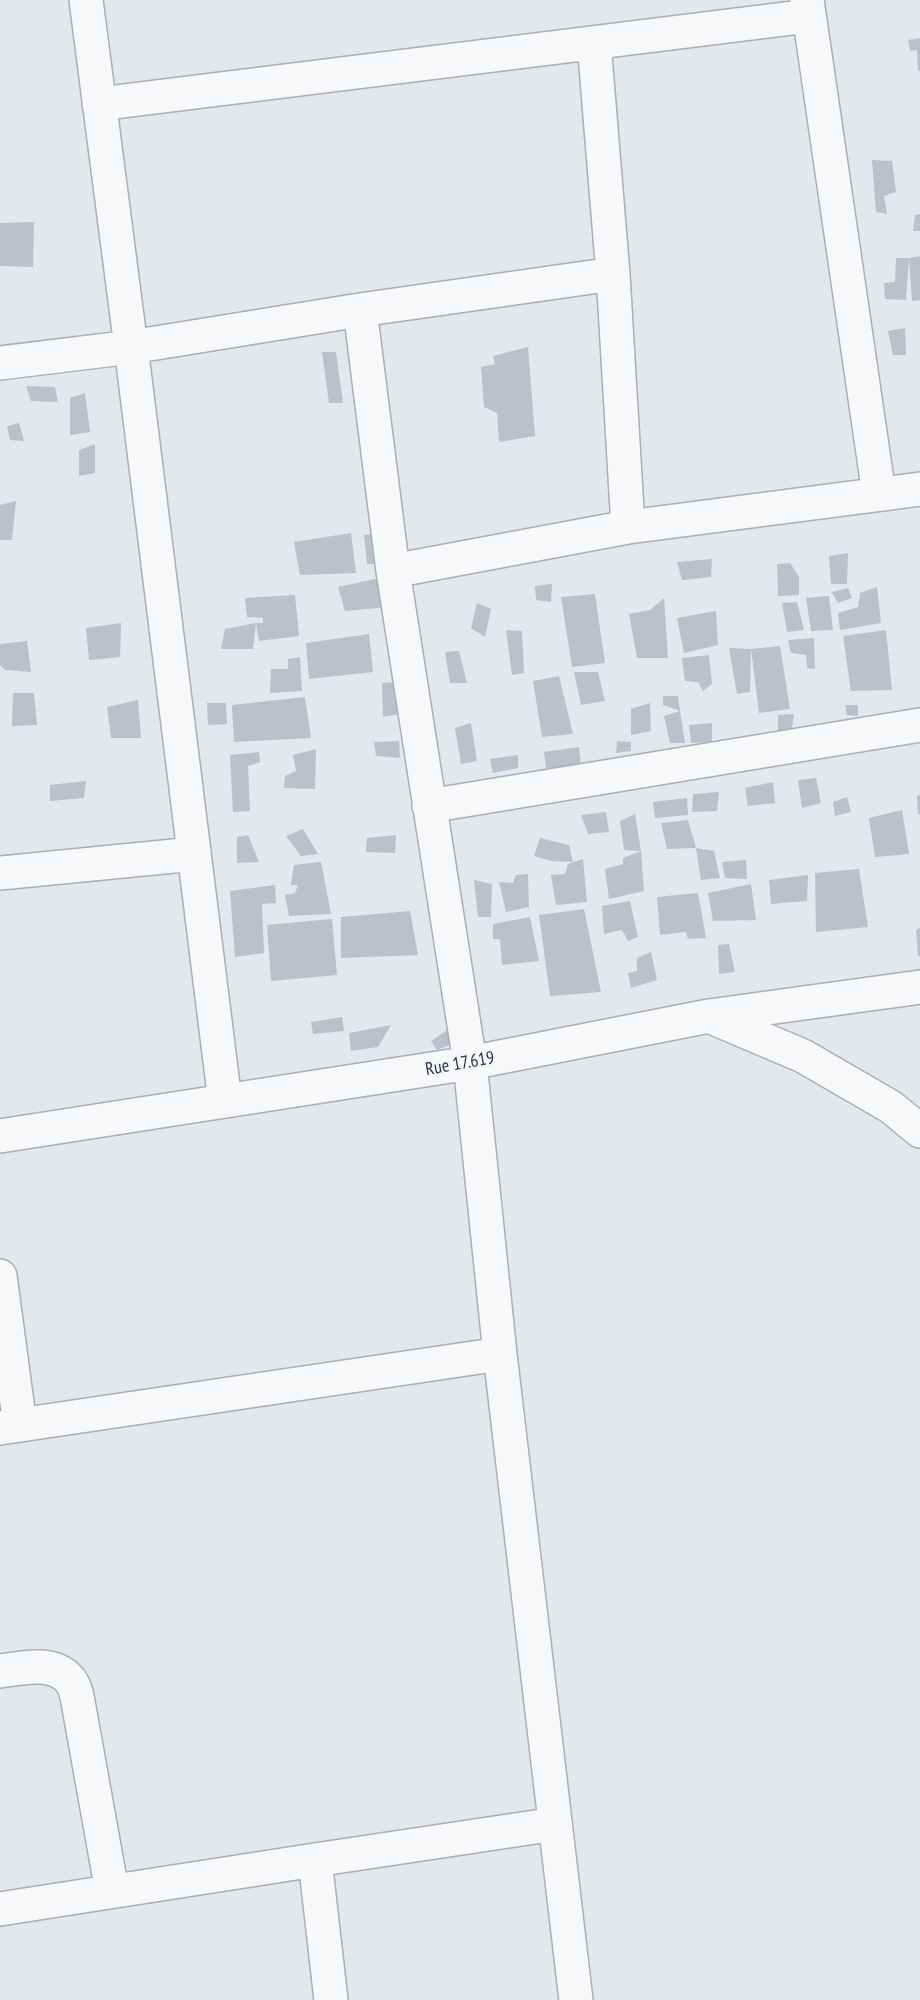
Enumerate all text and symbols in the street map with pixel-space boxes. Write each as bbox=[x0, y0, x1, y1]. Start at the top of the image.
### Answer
street label: Rue 17.619 bbox=[424, 1047, 496, 1081]

